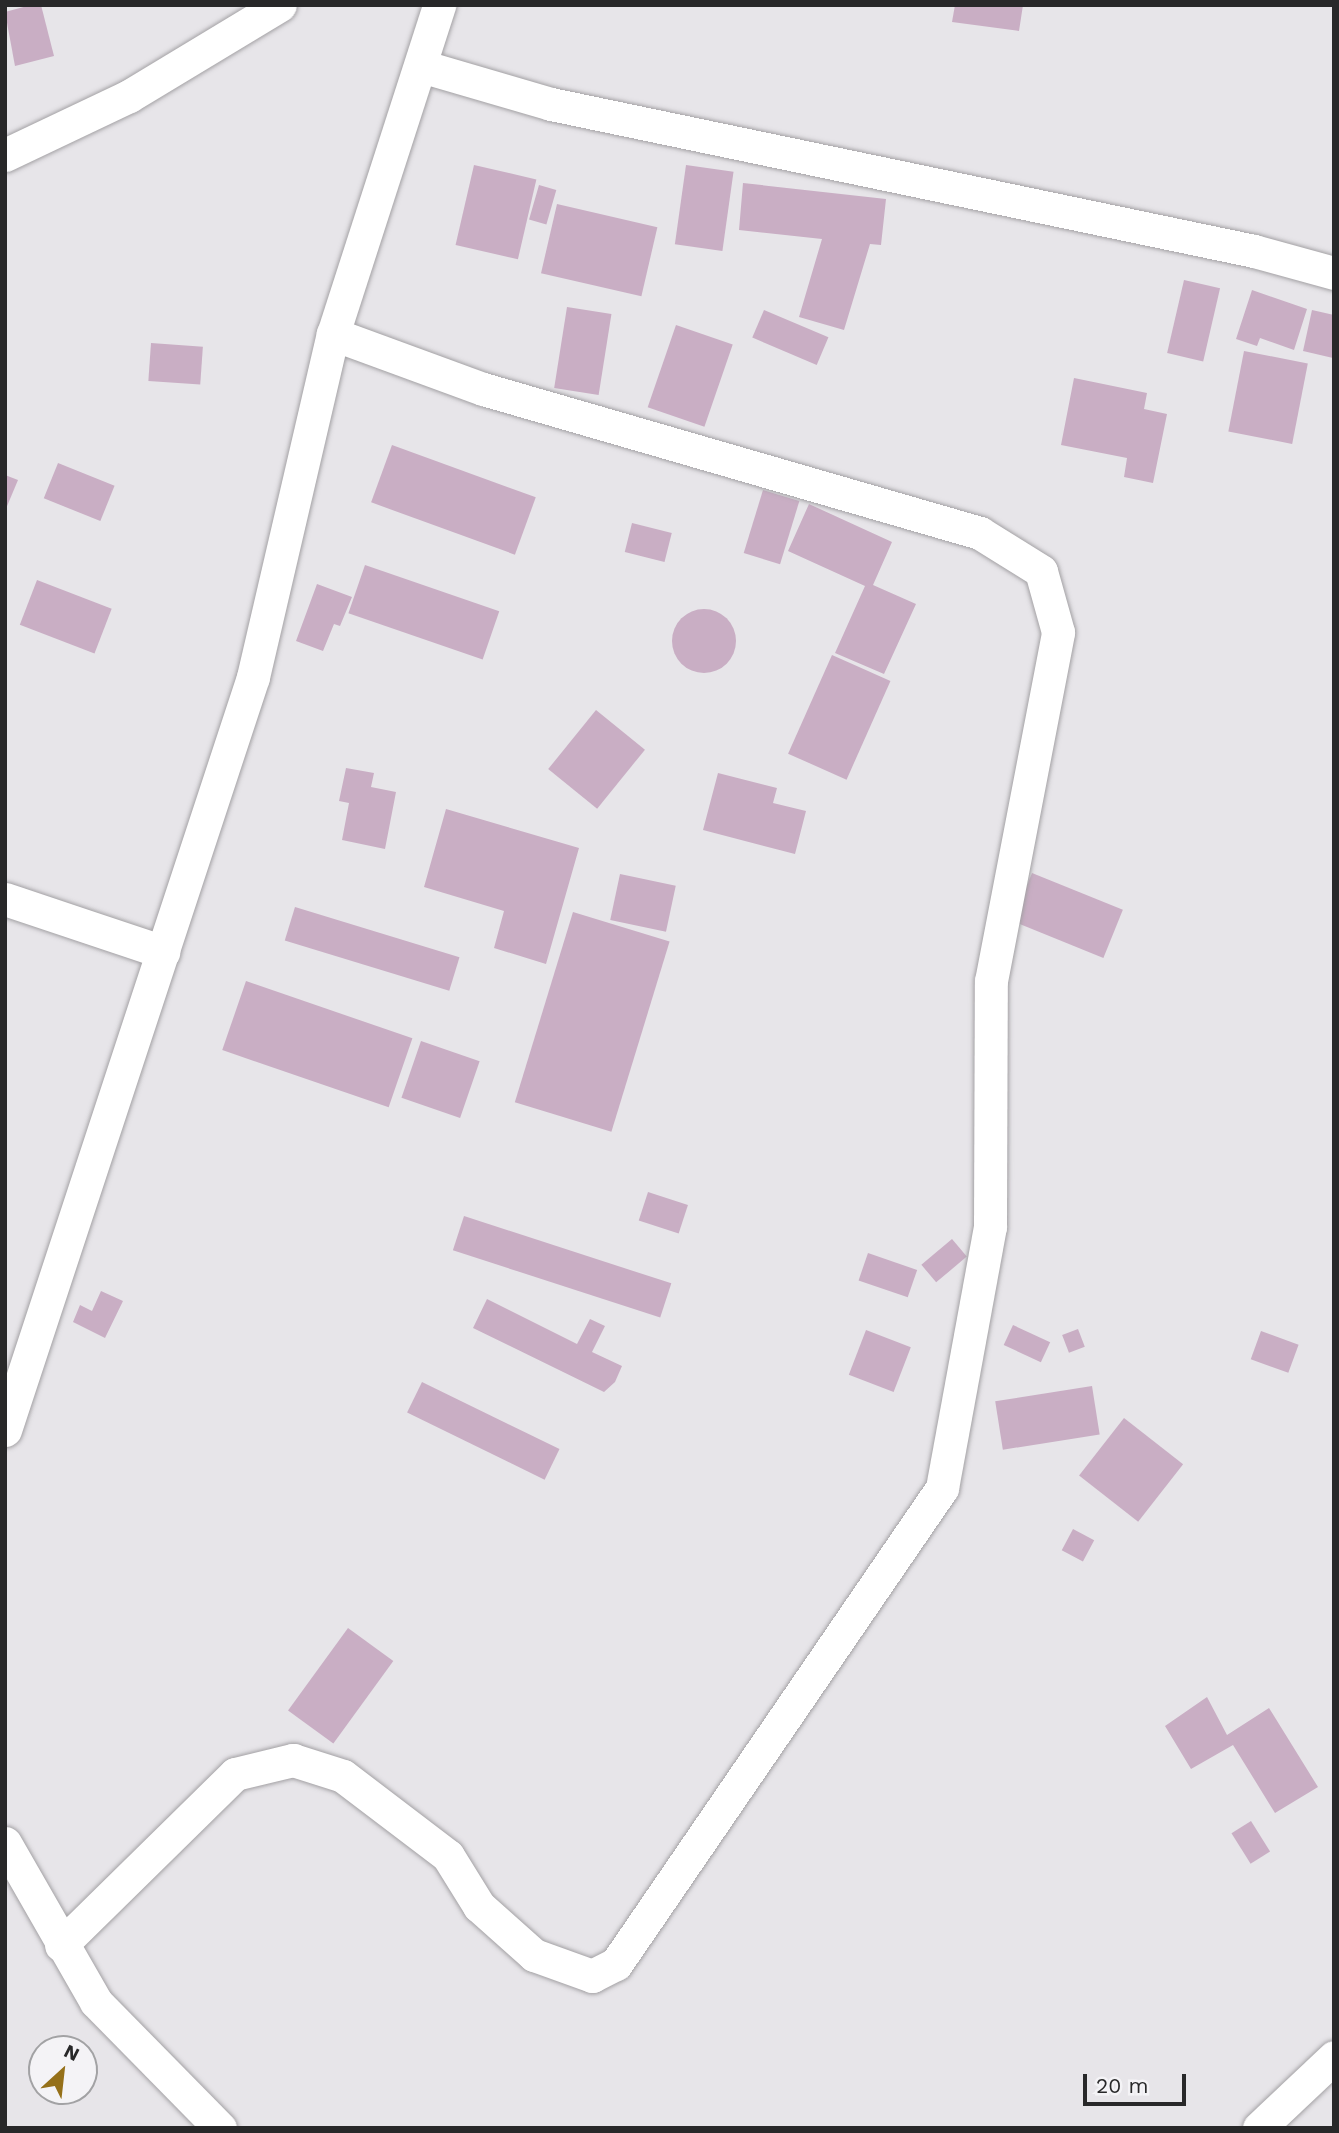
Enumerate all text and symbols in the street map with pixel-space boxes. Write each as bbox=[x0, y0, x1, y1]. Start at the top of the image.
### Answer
north arrow bbox=[28, 2035, 98, 2105]
text: N bbox=[60, 2039, 83, 2066]
scale bar bbox=[1087, 2060, 1190, 2104]
text: 20 m bbox=[1096, 2073, 1148, 2098]

